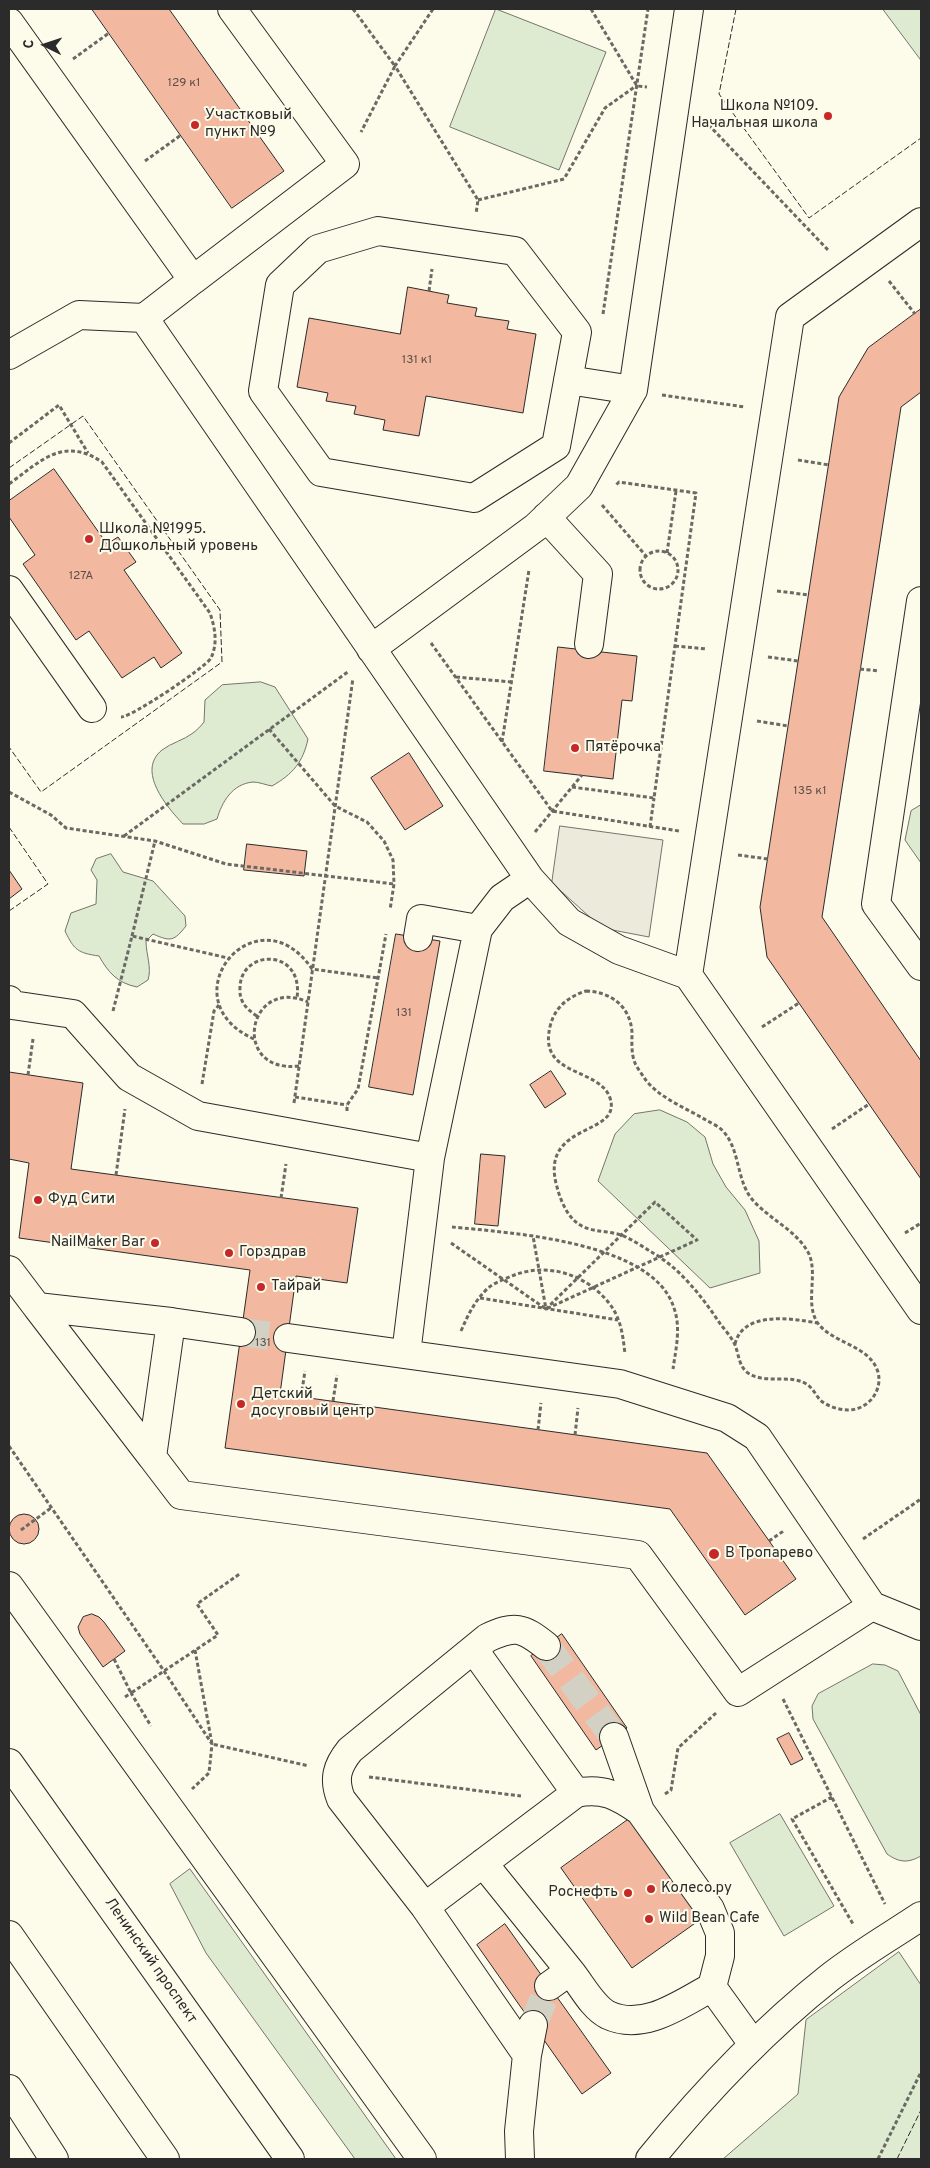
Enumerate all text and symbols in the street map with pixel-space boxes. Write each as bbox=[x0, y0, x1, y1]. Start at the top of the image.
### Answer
north arrow bbox=[20, 20, 70, 70]
text: С bbox=[21, 39, 38, 49]
house number: 129 к1 bbox=[167, 77, 201, 91]
place label: Школа №109. Начальная школа bbox=[691, 98, 818, 133]
place label: Участковый пункт №9 bbox=[205, 107, 292, 142]
marker: Школа №109. Начальная школа bbox=[822, 110, 834, 122]
marker: Участковый пункт №9 bbox=[189, 119, 201, 131]
house number: 131 к1 bbox=[402, 354, 432, 368]
place label: Школа №1995. Дошкольный уровень bbox=[99, 521, 258, 556]
marker: Школа №1995. Дошкольный уровень bbox=[83, 533, 95, 545]
house number: 127А bbox=[69, 570, 93, 584]
place label: Пятёрочка bbox=[585, 739, 661, 757]
marker: Пятёрочка bbox=[569, 742, 581, 754]
house number: 135 к1 bbox=[793, 785, 827, 799]
house number: 131 bbox=[396, 1007, 412, 1021]
place label: Фуд Сити bbox=[48, 1191, 115, 1209]
marker: Фуд Сити bbox=[32, 1194, 44, 1206]
place label: NailMaker Bar bbox=[51, 1234, 145, 1252]
marker: NailMaker Bar bbox=[149, 1237, 161, 1249]
place label: Горздрав bbox=[239, 1244, 306, 1262]
marker: Горздрав bbox=[223, 1247, 235, 1259]
place label: Тайрай bbox=[271, 1278, 321, 1296]
marker: Тайрай bbox=[255, 1281, 267, 1293]
house number: 131 bbox=[255, 1337, 271, 1351]
place label: Детский досуговый центр bbox=[251, 1386, 374, 1421]
marker: Детский досуговый центр bbox=[235, 1398, 247, 1410]
place label: В Тропарево bbox=[725, 1545, 813, 1563]
marker: В Тропарево bbox=[707, 1547, 721, 1561]
place label: Колесо.ру bbox=[661, 1880, 732, 1898]
marker: Колесо.ру bbox=[645, 1883, 657, 1895]
place label: Роснефть bbox=[548, 1884, 618, 1902]
marker: Роснефть bbox=[622, 1887, 634, 1899]
street label: Ленинский проспект bbox=[100, 1895, 200, 2027]
place label: Wild Bean Cafe bbox=[659, 1910, 760, 1928]
marker: Wild Bean Cafe bbox=[643, 1913, 655, 1925]

